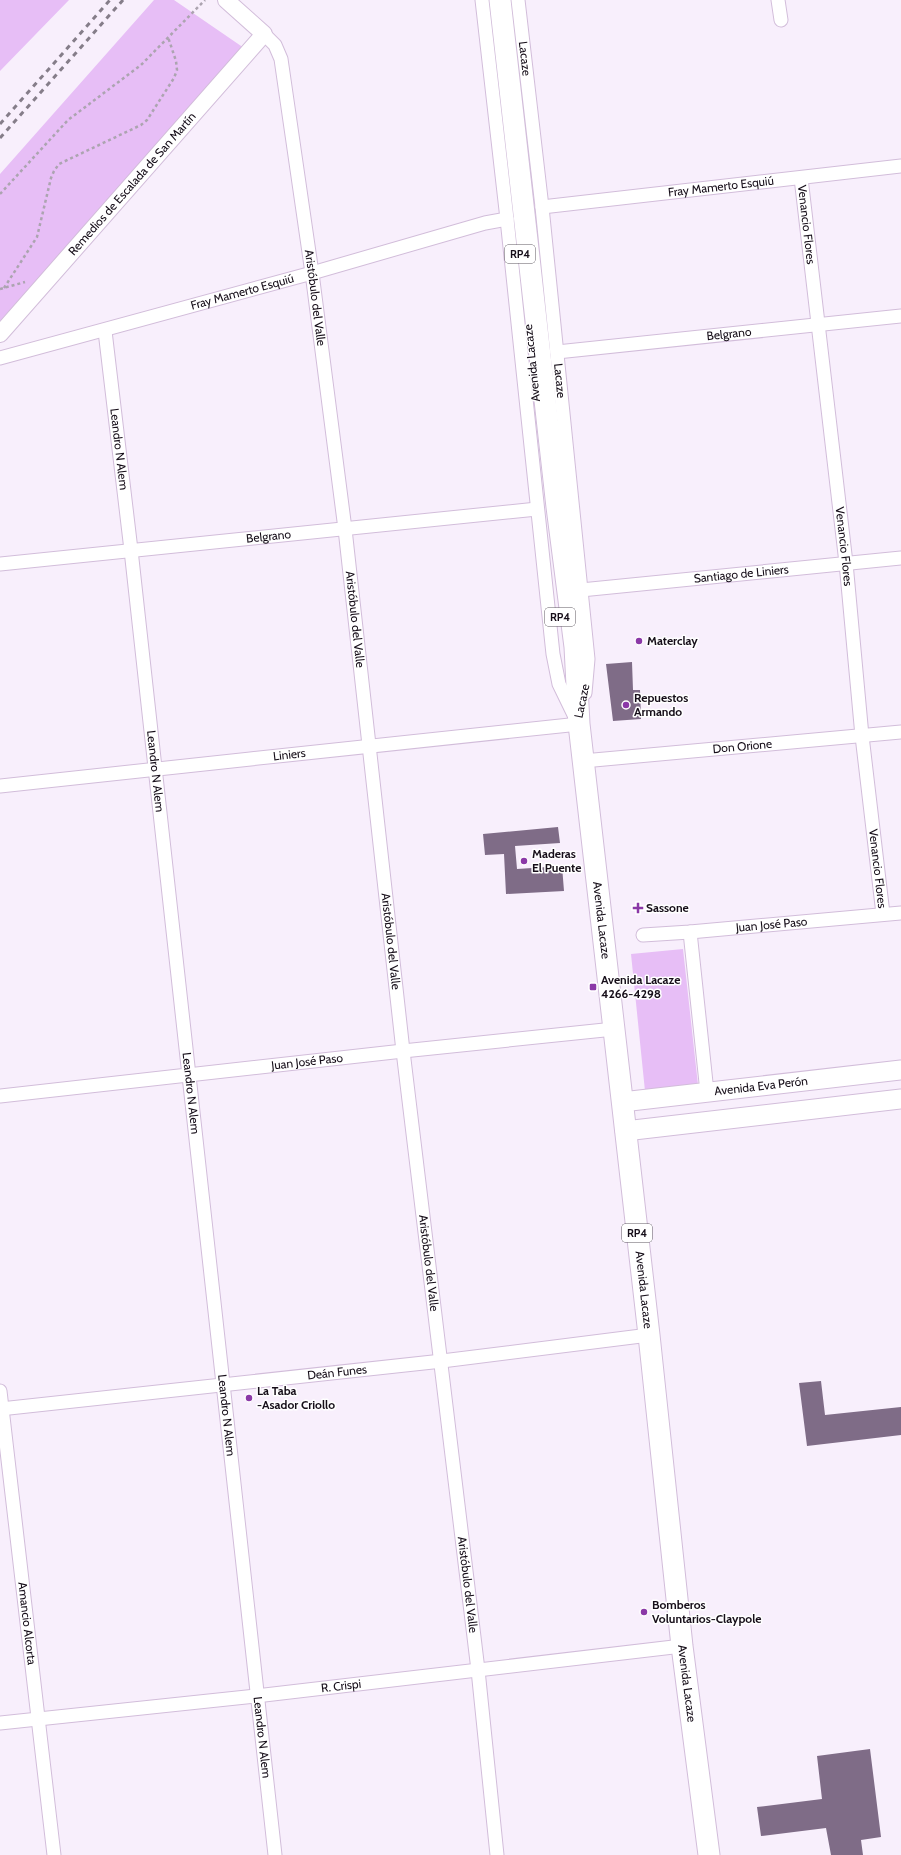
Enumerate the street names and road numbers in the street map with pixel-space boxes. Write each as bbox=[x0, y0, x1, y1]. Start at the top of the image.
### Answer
street label: Lacaze bbox=[516, 40, 535, 77]
street label: Remedios de Escalada de San Martín bbox=[65, 109, 199, 258]
street label: Fray Mamerto Esquiú bbox=[667, 173, 774, 200]
street label: Venancio Flores bbox=[795, 184, 819, 265]
road number: RP4 bbox=[505, 245, 535, 263]
street label: Aristóbulo del Valle bbox=[302, 248, 329, 347]
street label: Fray Mamerto Esquiú bbox=[189, 270, 295, 313]
street label: Avenida Lacaze bbox=[520, 324, 543, 403]
street label: Belgrano bbox=[706, 324, 753, 343]
street label: Lacaze bbox=[551, 363, 569, 399]
street label: Leandro N Alem bbox=[107, 407, 132, 491]
street label: Venancio Flores bbox=[832, 506, 856, 587]
street label: Belgrano bbox=[245, 526, 292, 546]
street label: Santiago de Liniers bbox=[693, 561, 789, 586]
street label: Aristóbulo del Valle bbox=[343, 570, 368, 668]
road number: RP4 bbox=[545, 608, 575, 626]
street label: Lacaze bbox=[571, 682, 592, 719]
street label: Leandro N Alem bbox=[144, 729, 168, 813]
street label: Don Orione bbox=[712, 736, 773, 756]
street label: Liniers bbox=[272, 745, 306, 763]
street label: Venancio Flores bbox=[866, 828, 890, 909]
street label: Avenida Lacaze bbox=[590, 881, 614, 960]
street label: Aristóbulo del Valle bbox=[378, 892, 404, 990]
street label: Juan José Paso bbox=[734, 913, 808, 935]
street label: Juan José Paso bbox=[270, 1050, 344, 1073]
street label: Leandro N Alem bbox=[179, 1051, 203, 1135]
street label: Avenida Eva Perón bbox=[713, 1073, 809, 1098]
street label: Aristóbulo del Valle bbox=[416, 1214, 442, 1312]
road number: RP4 bbox=[622, 1224, 652, 1242]
street label: Avenida Lacaze bbox=[632, 1250, 656, 1329]
street label: Deán Funes bbox=[306, 1361, 368, 1383]
street label: Leandro N Alem bbox=[215, 1374, 239, 1457]
street label: Aristóbulo del Valle bbox=[455, 1536, 481, 1634]
street label: Amancio Alcorta bbox=[15, 1581, 40, 1666]
street label: Avenida Lacaze bbox=[675, 1644, 700, 1723]
street label: R. Crispi bbox=[320, 1676, 362, 1695]
street label: Leandro N Alem bbox=[251, 1696, 274, 1779]

